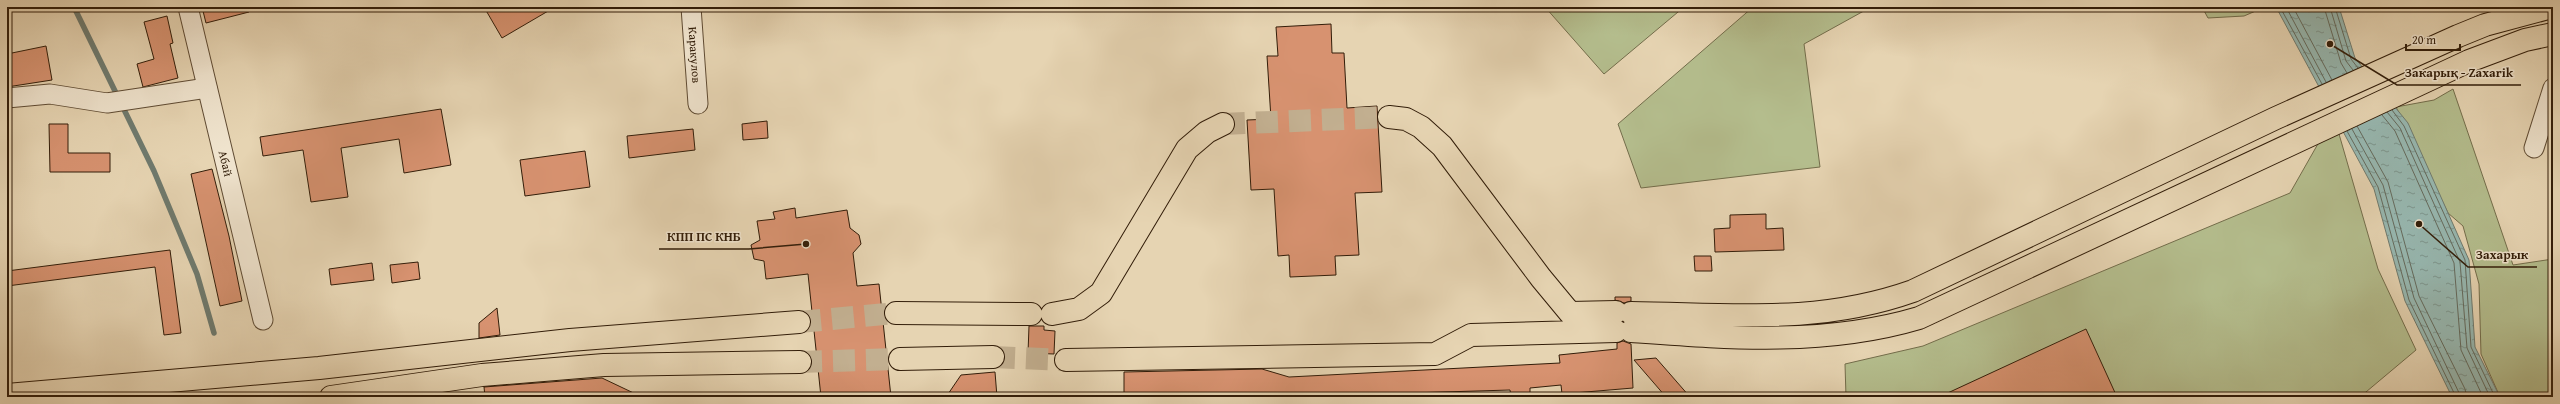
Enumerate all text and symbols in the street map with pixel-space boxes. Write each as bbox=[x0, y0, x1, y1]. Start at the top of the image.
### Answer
street label: Каракулов bbox=[684, 26, 705, 84]
scale bar bbox=[2406, 26, 2460, 52]
text: 20 m bbox=[2412, 31, 2436, 48]
callout: Закарық - Zaxarik bbox=[2397, 60, 2521, 85]
text: Закарық - Zaxarik bbox=[2405, 63, 2514, 82]
street label: Абай bbox=[215, 149, 237, 178]
callout: КПП ПС КНБ bbox=[659, 224, 749, 249]
text: КПП ПС КНБ bbox=[667, 227, 741, 246]
callout: Захарык bbox=[2468, 242, 2537, 267]
text: Захарык bbox=[2476, 245, 2529, 264]

